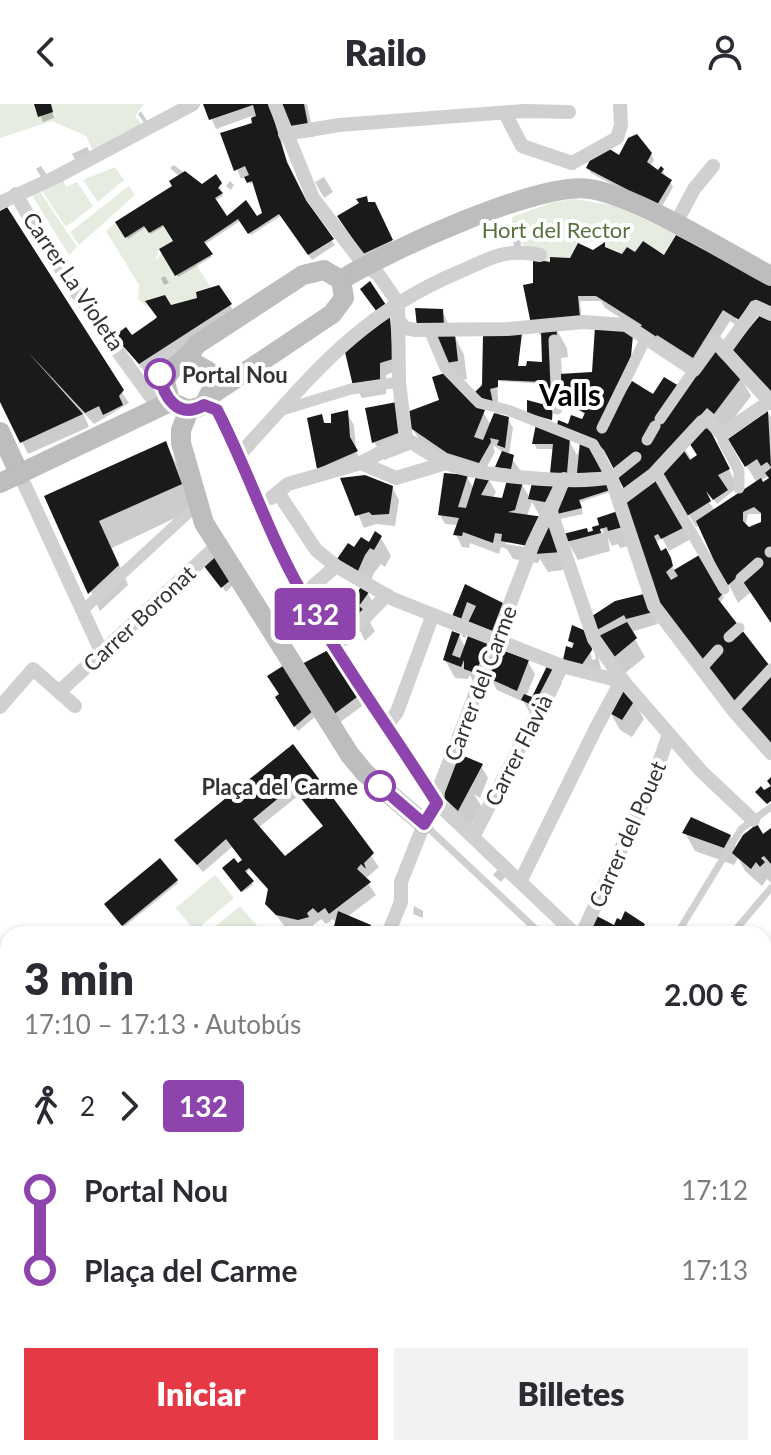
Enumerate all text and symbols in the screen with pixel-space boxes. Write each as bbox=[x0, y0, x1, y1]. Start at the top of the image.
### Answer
icon: back bbox=[24, 30, 68, 74]
text: Railo bbox=[345, 30, 426, 74]
icon: person bbox=[703, 30, 747, 74]
street label: Carrer La Violeta bbox=[18, 207, 130, 355]
park label: Hort del Rector bbox=[482, 216, 630, 243]
marker: Portal Nou bbox=[145, 359, 175, 389]
place label: Portal Nou bbox=[182, 361, 288, 388]
district label: Valls bbox=[538, 376, 601, 412]
street label: Carrer Boronat bbox=[77, 559, 201, 677]
line badge: 132 bbox=[269, 588, 361, 640]
text: 132 bbox=[291, 597, 339, 631]
street label: Carrer del Carme bbox=[438, 602, 522, 764]
street label: Carrer Flavià bbox=[478, 690, 558, 810]
street label: Carrer del Pouet bbox=[583, 756, 671, 911]
marker: Plaça del Carme bbox=[365, 771, 395, 801]
place label: Plaça del Carme bbox=[202, 773, 358, 800]
text: 3 min bbox=[24, 952, 134, 1004]
text: 2.00 € bbox=[664, 976, 748, 1012]
text: 17:10 – 17:13 · Autobús bbox=[24, 1008, 301, 1040]
icon: walk bbox=[24, 1084, 68, 1128]
icon: forward bbox=[107, 1084, 151, 1128]
text: 132 bbox=[179, 1089, 228, 1123]
text: 2 bbox=[80, 1090, 95, 1122]
text: Portal Nou bbox=[84, 1172, 228, 1208]
text: 17:12 bbox=[681, 1174, 748, 1206]
text: Plaça del Carme bbox=[84, 1252, 297, 1288]
text: 17:13 bbox=[681, 1254, 748, 1286]
button: Iniciar bbox=[24, 1348, 378, 1440]
button: Billetes bbox=[394, 1348, 748, 1440]

